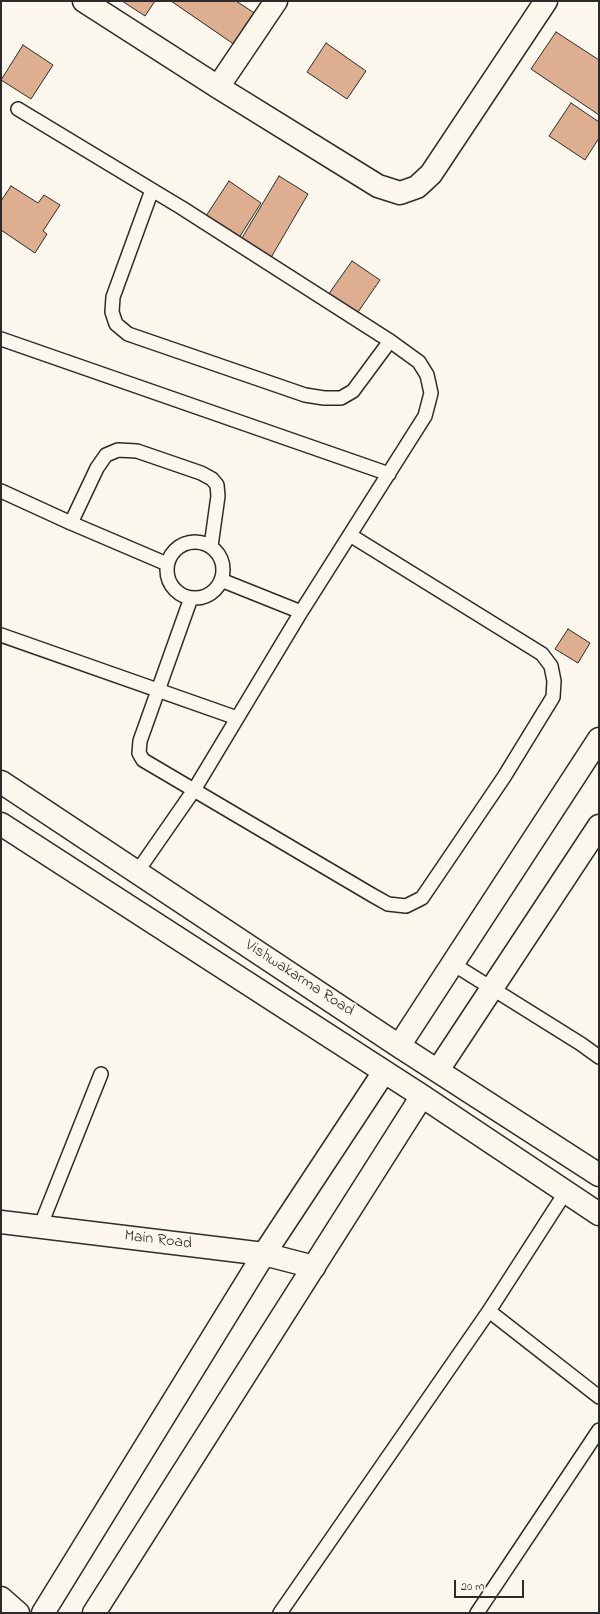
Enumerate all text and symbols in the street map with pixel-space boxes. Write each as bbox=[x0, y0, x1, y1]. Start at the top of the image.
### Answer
street label: Vishwakarma Road bbox=[241, 936, 357, 1022]
street label: Main Road bbox=[123, 1227, 193, 1255]
scale bar bbox=[456, 1572, 526, 1598]
text: 20 m bbox=[461, 1578, 484, 1596]

